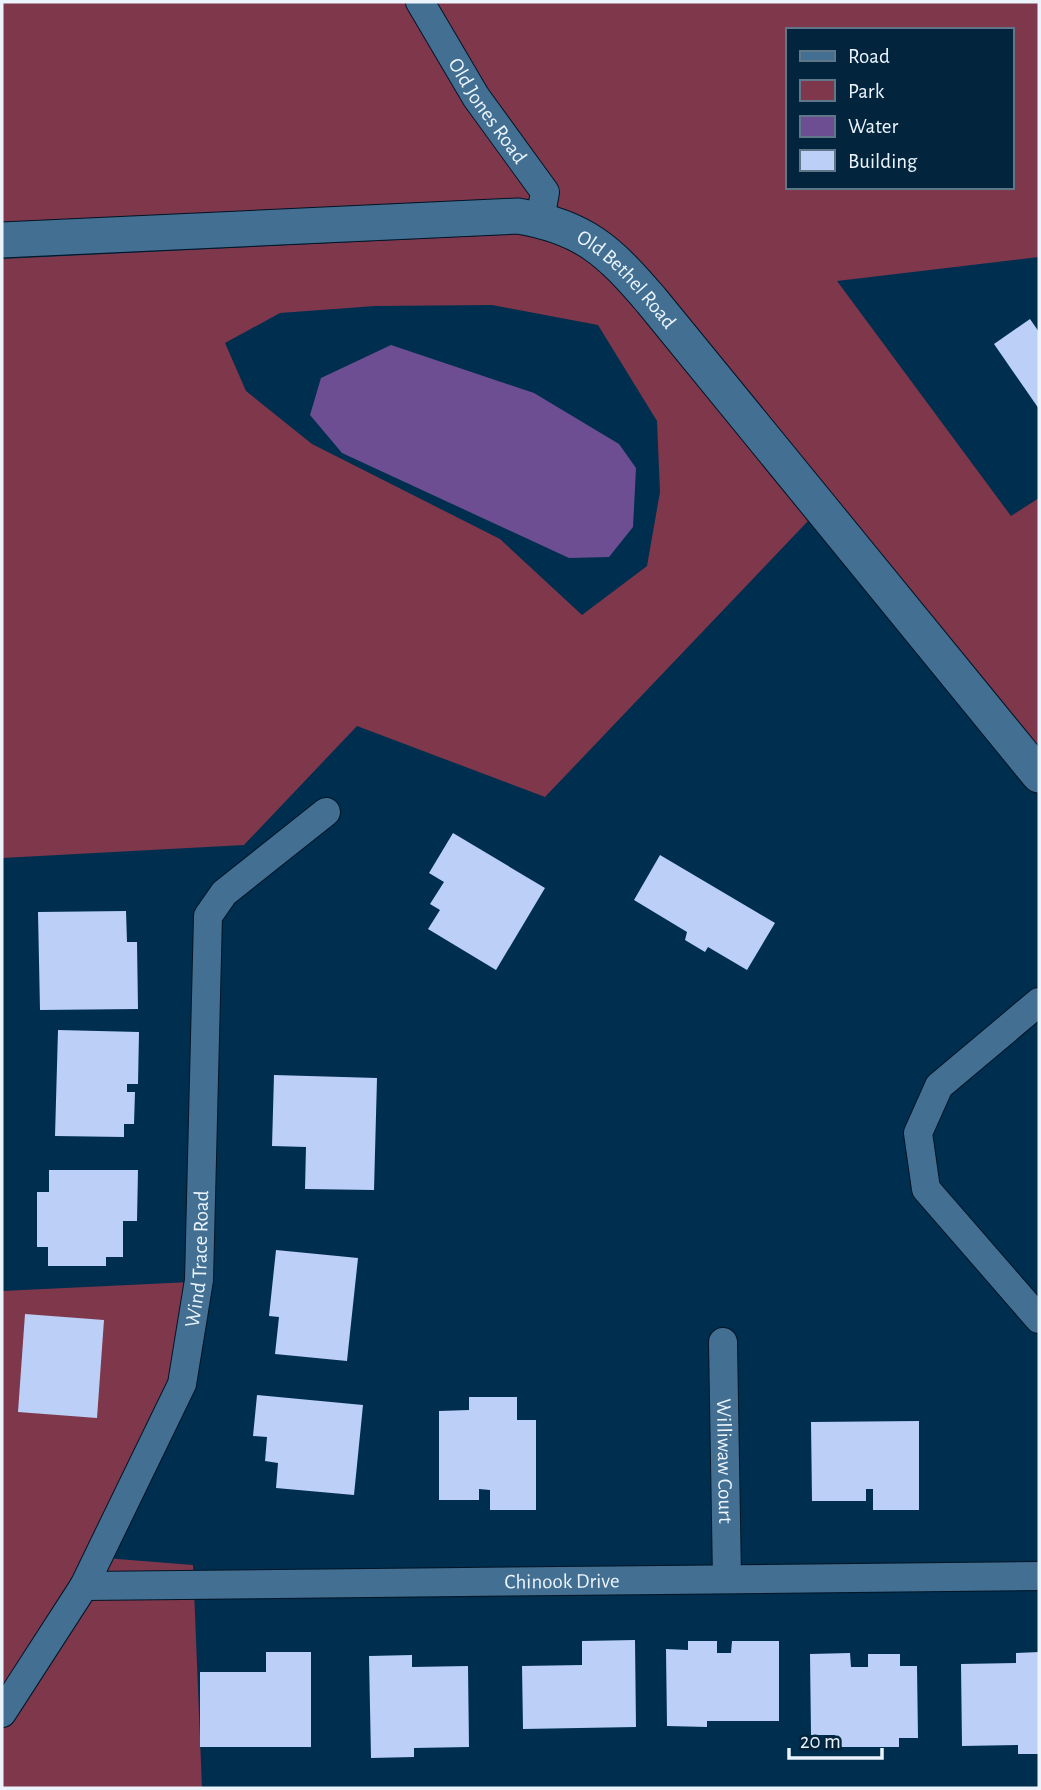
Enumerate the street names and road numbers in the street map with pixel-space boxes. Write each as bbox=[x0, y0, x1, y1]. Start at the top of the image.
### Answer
street label: Old Jones Road bbox=[445, 54, 531, 167]
street label: Old Bethel Road bbox=[573, 226, 680, 333]
street label: Wind Trace Road bbox=[181, 1190, 212, 1329]
street label: Williwaw Court bbox=[713, 1398, 737, 1524]
street label: Chinook Drive bbox=[504, 1570, 620, 1592]

